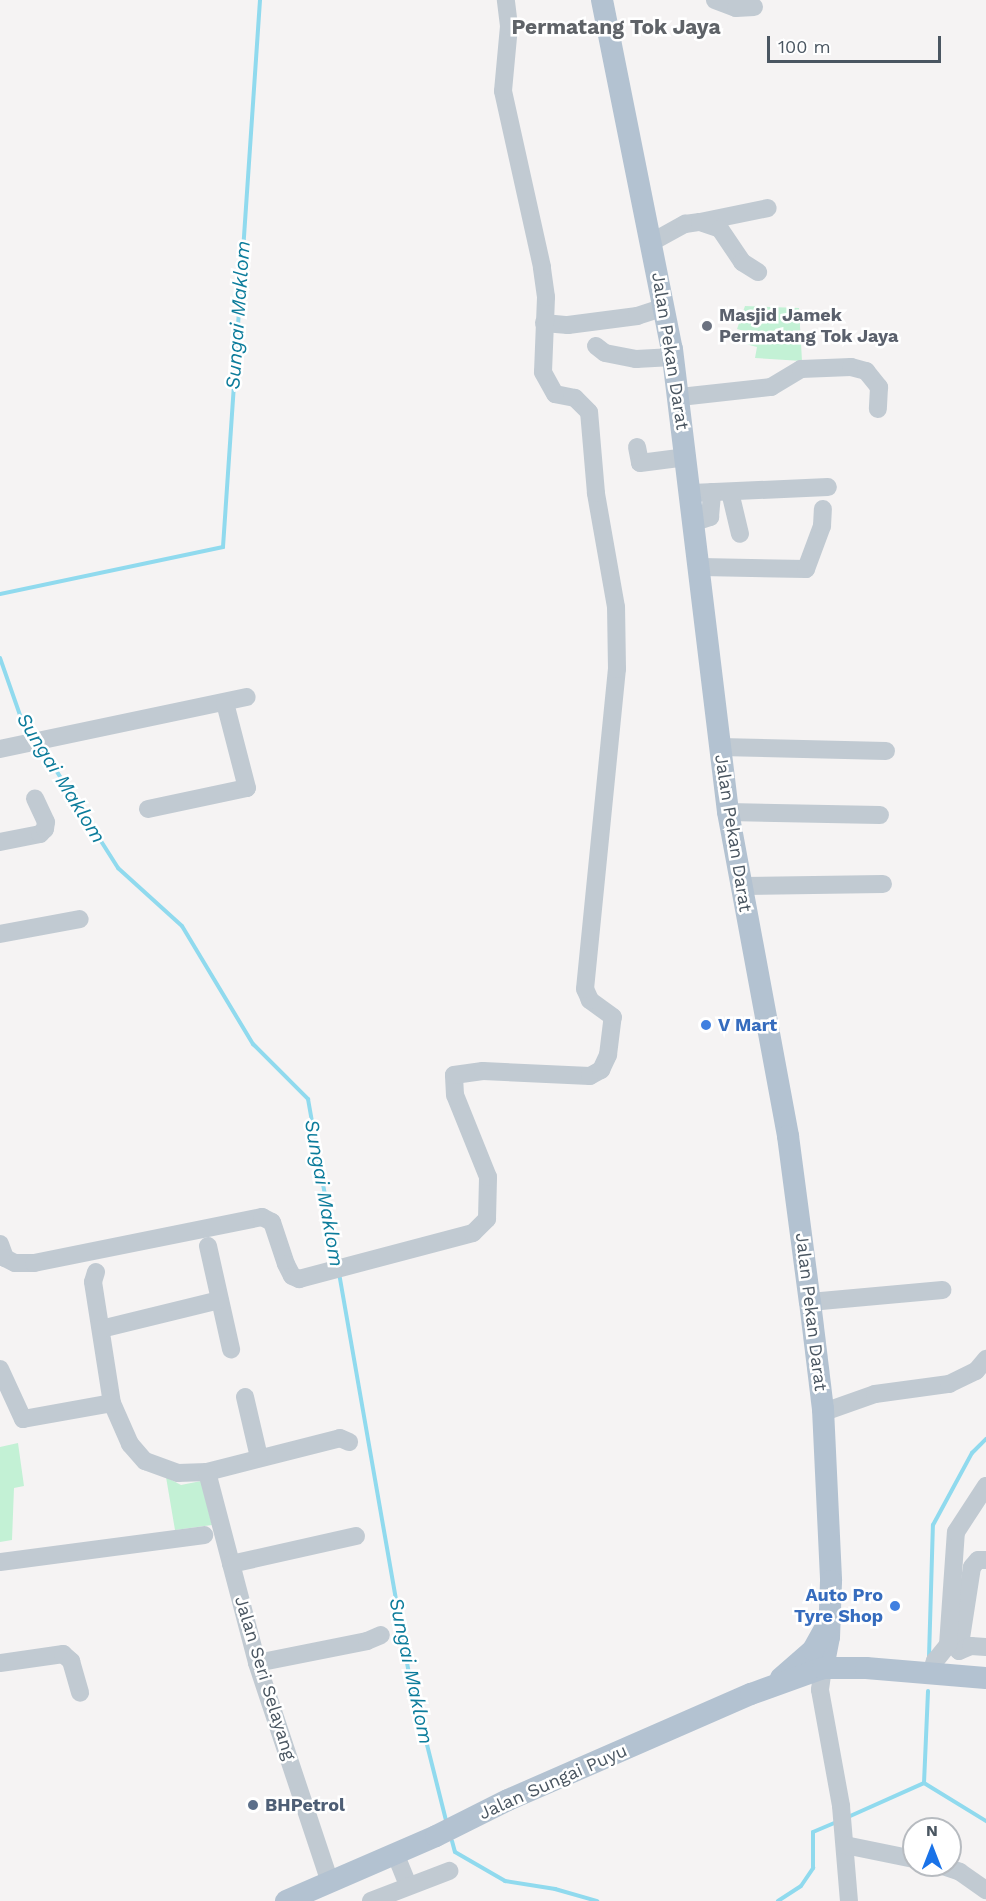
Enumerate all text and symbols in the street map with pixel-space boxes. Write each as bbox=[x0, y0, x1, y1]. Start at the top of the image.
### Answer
district label: Permatang Tok Jaya bbox=[511, 14, 721, 40]
scale bar bbox=[770, 24, 944, 62]
text: 100 m bbox=[778, 36, 831, 57]
water label: Sungai Maklom bbox=[221, 240, 255, 390]
street label: Jalan Pekan Darat bbox=[647, 271, 693, 431]
place label: Masjid Jamek Permatang Tok Jaya bbox=[719, 305, 899, 348]
marker: Masjid Jamek Permatang Tok Jaya bbox=[700, 319, 714, 333]
water label: Sungai Maklom bbox=[11, 708, 111, 848]
street label: Jalan Pekan Darat bbox=[710, 753, 756, 913]
place label: V Mart bbox=[718, 1014, 778, 1036]
marker: V Mart bbox=[699, 1018, 713, 1032]
water label: Sungai Maklom bbox=[299, 1117, 349, 1269]
street label: Jalan Pekan Darat bbox=[791, 1232, 831, 1392]
place label: Auto Pro Tyre Shop bbox=[794, 1585, 883, 1628]
street label: Jalan Seri Selayang bbox=[230, 1593, 300, 1763]
water label: Sungai Maklom bbox=[384, 1596, 438, 1746]
marker: Auto Pro Tyre Shop bbox=[888, 1599, 902, 1613]
street label: Jalan Sungai Puyu bbox=[476, 1740, 630, 1824]
place label: BHPetrol bbox=[265, 1794, 345, 1816]
marker: BHPetrol bbox=[246, 1798, 260, 1812]
north arrow bbox=[902, 1817, 962, 1877]
text: N bbox=[926, 1821, 938, 1840]

